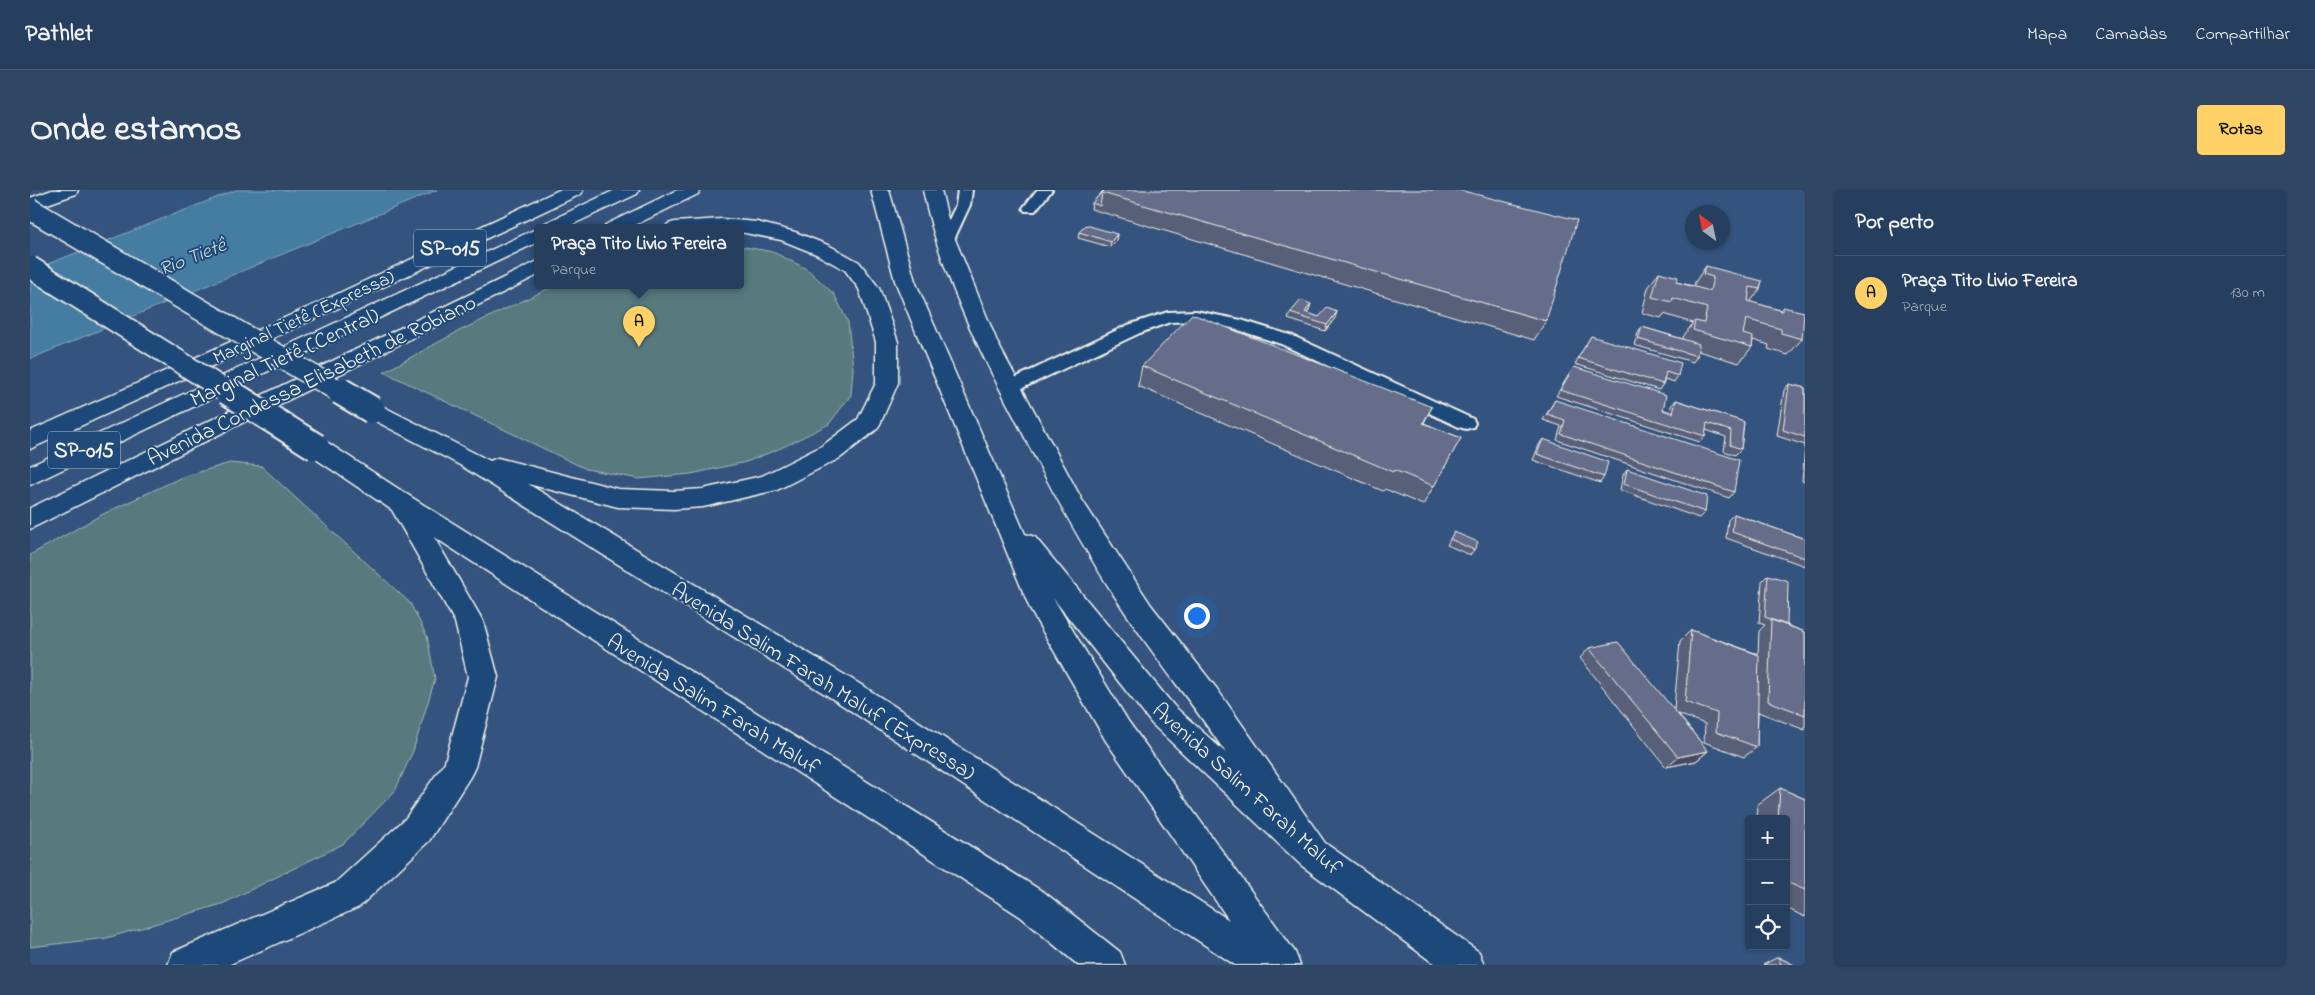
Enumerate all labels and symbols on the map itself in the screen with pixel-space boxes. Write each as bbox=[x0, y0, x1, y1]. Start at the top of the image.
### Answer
north arrow bbox=[1685, 205, 1730, 250]
road number: SP-015 bbox=[414, 230, 486, 266]
water label: Rio Tietê bbox=[155, 231, 233, 285]
street label: Marginal Tietê (Expressa) bbox=[209, 264, 401, 374]
street label: Avenida Condessa Elisabeth de Robiano bbox=[142, 288, 482, 476]
street label: Marginal Tietê (Central) bbox=[185, 301, 385, 418]
pin: A bbox=[623, 306, 655, 347]
road number: SP-015 bbox=[48, 432, 120, 468]
street label: Avenida Salim Farah Maluf (Expressa) bbox=[667, 575, 981, 785]
your location bbox=[1184, 603, 1210, 629]
street label: Avenida Salim Farah Maluf bbox=[603, 627, 825, 779]
street label: Avenida Salim Farah Maluf bbox=[1144, 696, 1349, 885]

